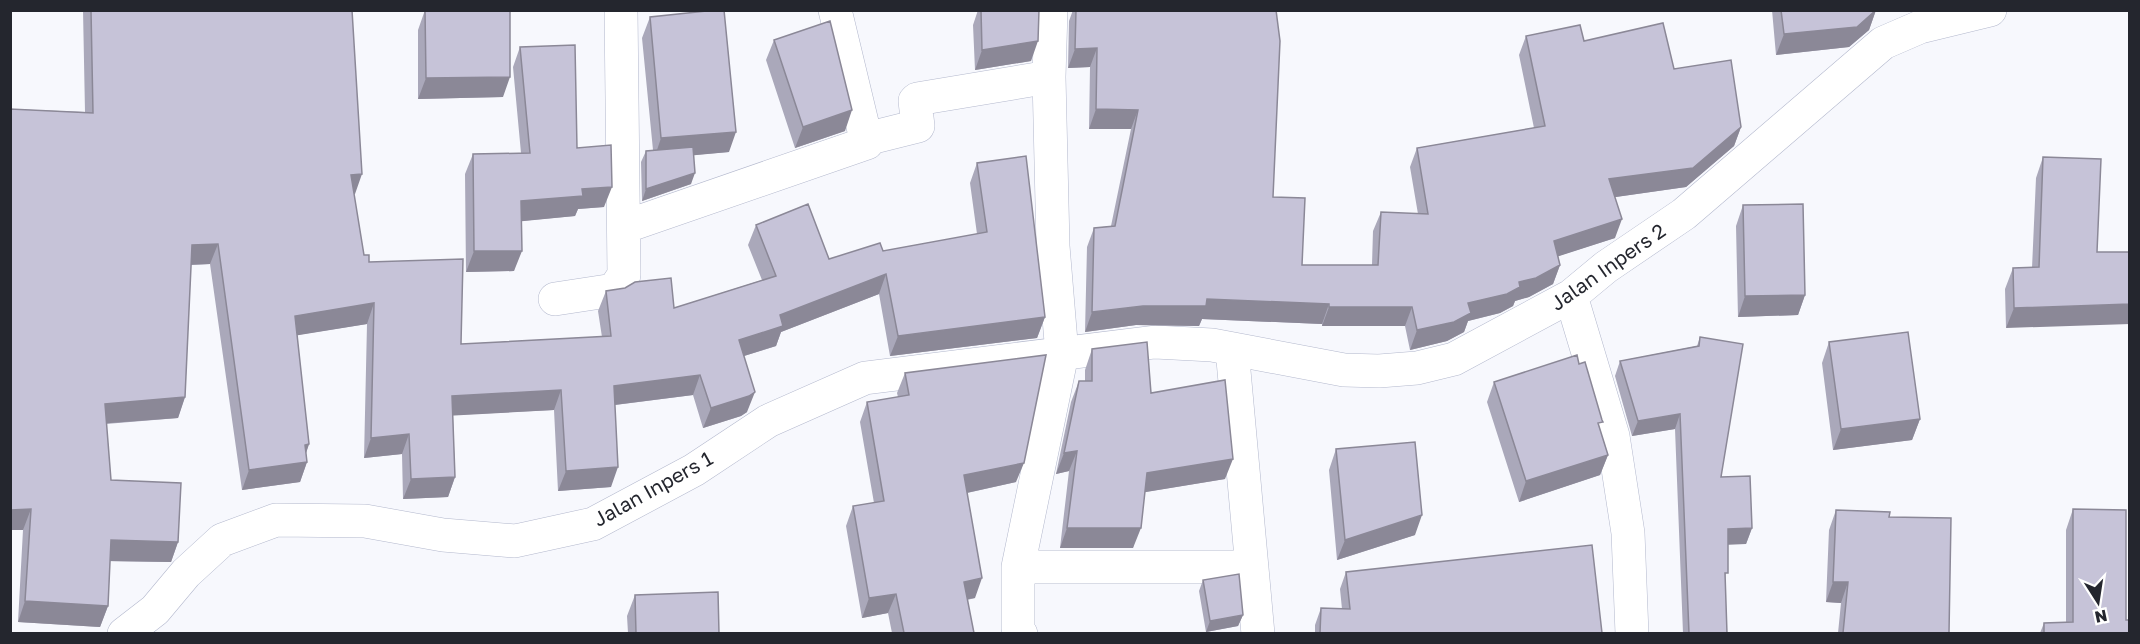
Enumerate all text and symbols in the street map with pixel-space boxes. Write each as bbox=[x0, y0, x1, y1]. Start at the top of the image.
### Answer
street label: Jalan Inpers 2 bbox=[1545, 218, 1670, 315]
street label: Jalan Inpers 1 bbox=[589, 445, 717, 531]
north arrow bbox=[2068, 572, 2128, 632]
text: N bbox=[2093, 606, 2109, 628]

